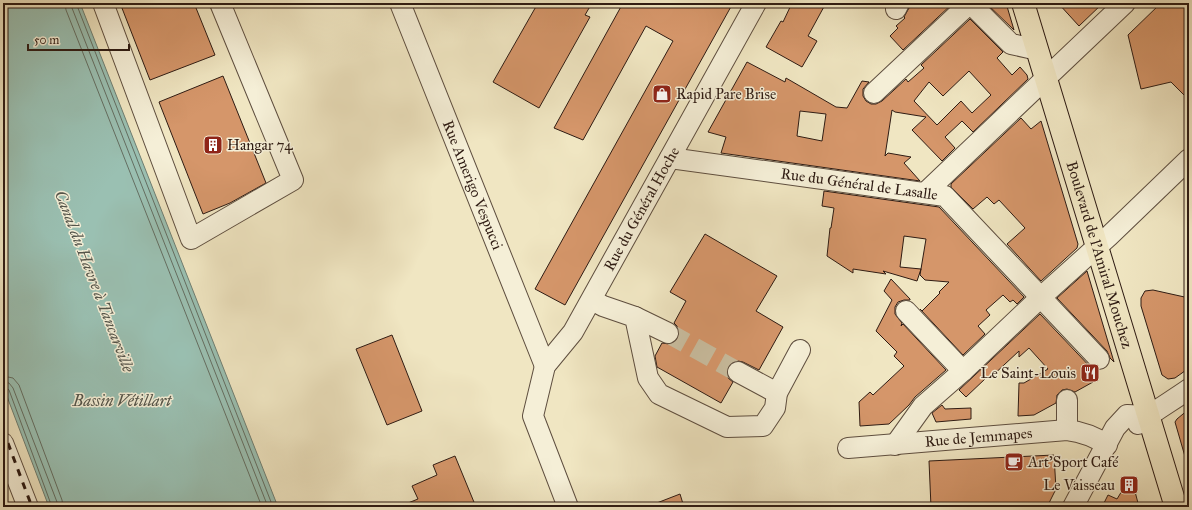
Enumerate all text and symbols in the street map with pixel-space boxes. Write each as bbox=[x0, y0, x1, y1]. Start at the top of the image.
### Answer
scale bar bbox=[28, 26, 129, 52]
text: 50 m bbox=[34, 33, 59, 47]
shop icon: Rapid Pare Brise bbox=[651, 83, 673, 105]
place label: Rapid Pare Brise bbox=[676, 85, 776, 103]
street label: Rue Amerigo Vespucci bbox=[439, 118, 507, 252]
building icon: Hangar 74 bbox=[202, 134, 224, 156]
place label: Hangar 74 bbox=[227, 136, 293, 154]
street label: Rue du Général Hoche bbox=[600, 144, 683, 274]
street label: Boulevard de l'Amiral Mouchez bbox=[1062, 159, 1136, 351]
street label: Rue du Général de Lasalle bbox=[780, 164, 939, 204]
water label: Canal du Havre à Tancarville bbox=[51, 188, 138, 376]
restaurant icon: Le Saint-Louis bbox=[1079, 362, 1101, 384]
place label: Le Saint-Louis bbox=[980, 364, 1076, 382]
water label: Bassin Vétillart bbox=[72, 391, 172, 410]
street label: Rue de Jemmapes bbox=[924, 424, 1033, 451]
cafe icon: Art'Sport Café bbox=[1003, 451, 1025, 473]
place label: Art'Sport Café bbox=[1027, 453, 1119, 471]
building icon: Le Vaisseau bbox=[1118, 474, 1140, 496]
place label: Le Vaisseau bbox=[1043, 476, 1115, 494]

